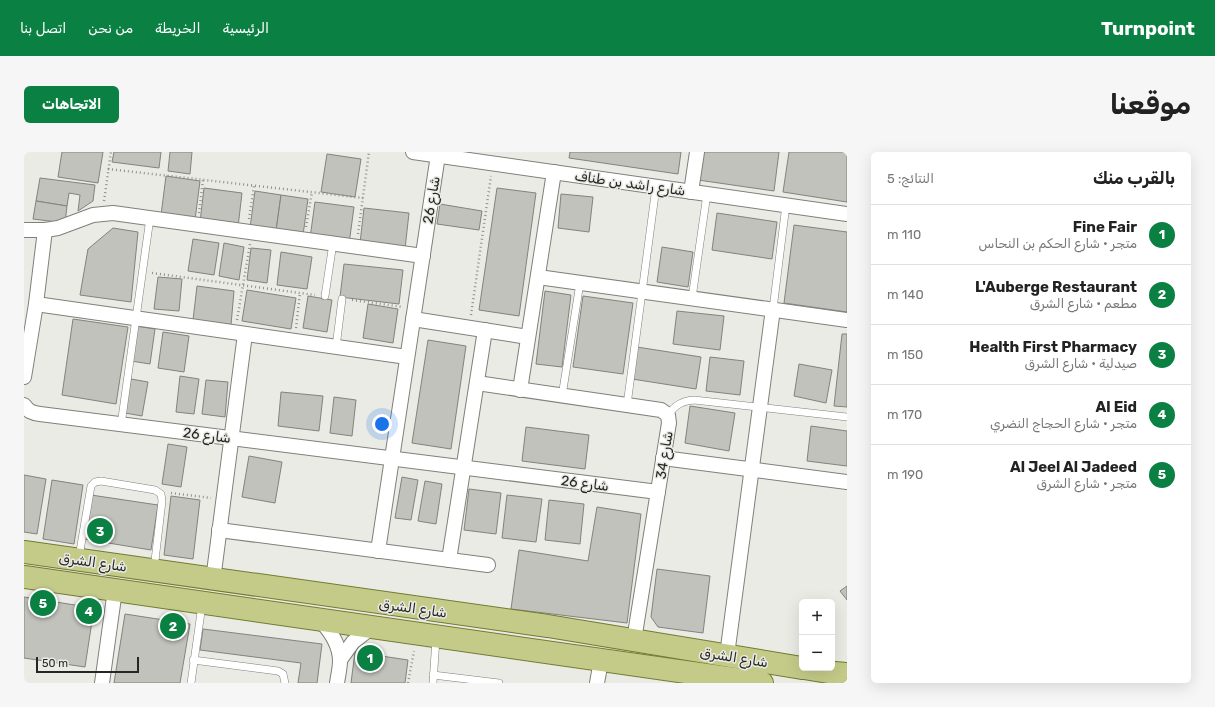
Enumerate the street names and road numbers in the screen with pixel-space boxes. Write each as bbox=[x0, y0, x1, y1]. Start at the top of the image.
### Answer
street label: شارع راشد بن طناف bbox=[573, 167, 686, 202]
street label: شارع 26 bbox=[419, 175, 446, 225]
street label: شارع 26 bbox=[182, 424, 232, 449]
street label: شارع 34 bbox=[652, 430, 679, 481]
street label: شارع 26 bbox=[560, 472, 610, 497]
street label: شارع الشرق bbox=[57, 549, 128, 578]
street label: شارع الشرق bbox=[377, 595, 448, 624]
street label: شارع الشرق bbox=[698, 644, 769, 673]

